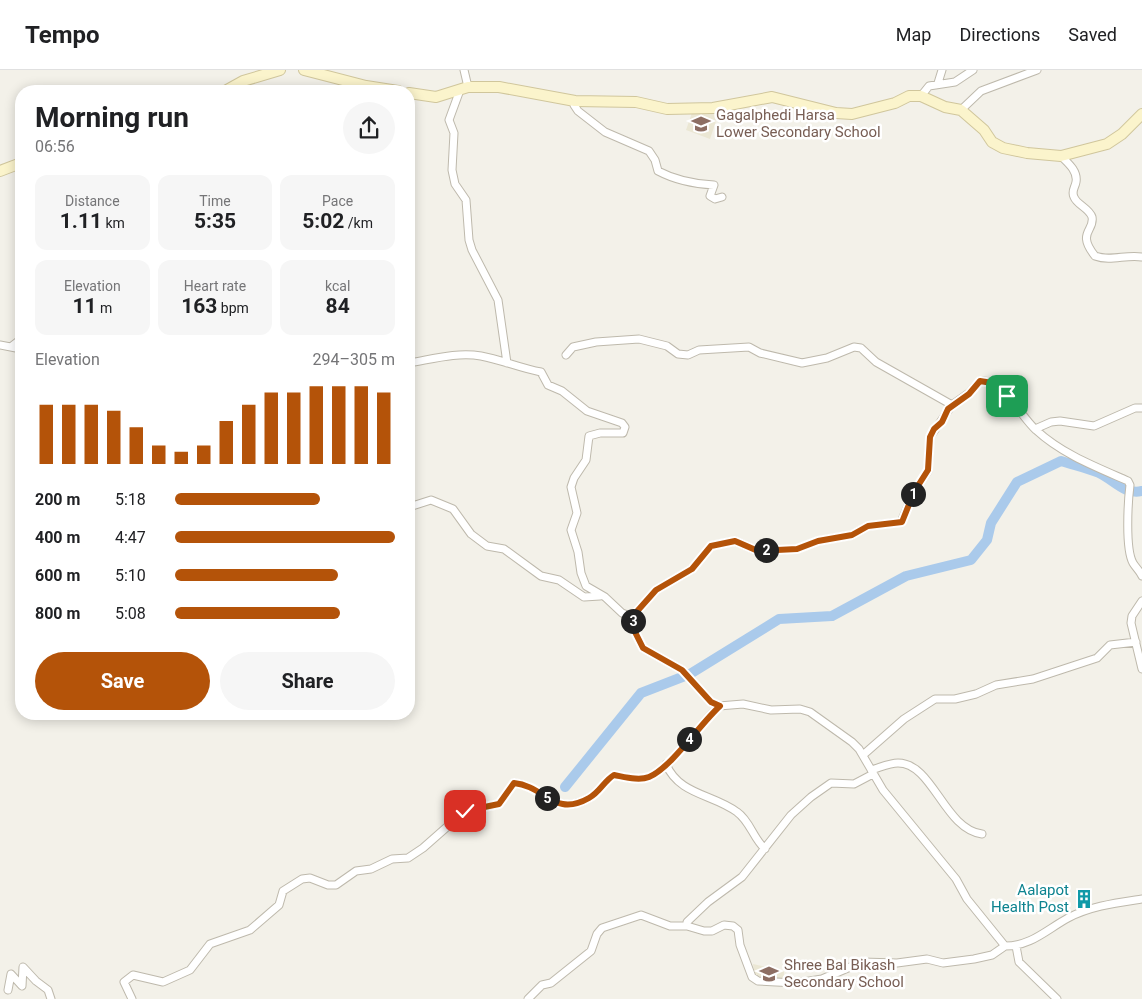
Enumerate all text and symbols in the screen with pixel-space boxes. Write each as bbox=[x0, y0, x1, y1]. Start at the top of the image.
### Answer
text: Tempo bbox=[25, 21, 100, 49]
text: Map bbox=[896, 24, 931, 45]
text: Directions bbox=[959, 24, 1040, 45]
text: Saved bbox=[1068, 24, 1117, 45]
text: Morning run bbox=[35, 101, 189, 134]
button: share bbox=[343, 102, 395, 154]
place label: Gagalphedi Harsa Lower Secondary School bbox=[716, 106, 881, 141]
school or university icon: Gagalphedi Harsa Lower Secondary School bbox=[690, 113, 712, 135]
text: 06:56 bbox=[35, 137, 75, 156]
text: Distance bbox=[65, 193, 120, 209]
text: Time bbox=[199, 193, 231, 209]
text: Pace bbox=[322, 193, 353, 209]
text: 1.11 bbox=[60, 209, 102, 233]
text: 5:35 bbox=[194, 209, 236, 233]
text: 5:02 bbox=[302, 209, 344, 233]
text: km bbox=[102, 215, 125, 231]
text: /km bbox=[344, 215, 373, 231]
text: Elevation bbox=[64, 278, 121, 294]
text: Heart rate bbox=[184, 278, 246, 294]
text: kcal bbox=[325, 278, 350, 294]
text: 11 bbox=[72, 294, 97, 318]
text: 163 bbox=[181, 294, 217, 318]
text: 84 bbox=[326, 294, 350, 318]
text: m bbox=[97, 300, 112, 316]
text: bpm bbox=[217, 300, 249, 316]
text: Elevation bbox=[35, 350, 100, 369]
text: 294–305 m bbox=[313, 350, 395, 369]
pin bbox=[986, 375, 1028, 417]
icon: arrive bbox=[993, 382, 1021, 410]
pin: 1 bbox=[900, 482, 926, 506]
text: 1 bbox=[909, 486, 918, 502]
text: 200 m bbox=[35, 490, 80, 509]
text: 5:18 bbox=[115, 490, 146, 509]
text: 400 m bbox=[35, 528, 80, 547]
text: 4:47 bbox=[115, 528, 146, 547]
pin: 2 bbox=[754, 538, 778, 562]
text: 2 bbox=[762, 542, 771, 558]
text: 600 m bbox=[35, 566, 80, 585]
text: 5:10 bbox=[115, 566, 146, 585]
text: 800 m bbox=[35, 604, 80, 623]
text: 5:08 bbox=[115, 604, 146, 623]
pin: 3 bbox=[620, 608, 646, 634]
text: 3 bbox=[629, 613, 638, 629]
button: Save bbox=[35, 652, 210, 710]
button: Share bbox=[220, 652, 395, 710]
pin: 4 bbox=[676, 726, 702, 752]
text: 4 bbox=[685, 731, 694, 747]
pin: 5 bbox=[534, 786, 560, 810]
pin bbox=[444, 790, 486, 832]
text: 5 bbox=[543, 790, 552, 806]
icon: check bbox=[451, 797, 479, 825]
place label: Aalapot Health Post bbox=[991, 881, 1069, 916]
building icon: Aalapot Health Post bbox=[1073, 888, 1095, 910]
place label: Shree Bal Bikash Secondary School bbox=[784, 956, 904, 991]
school or university icon: Shree Bal Bikash Secondary School bbox=[758, 963, 780, 985]

